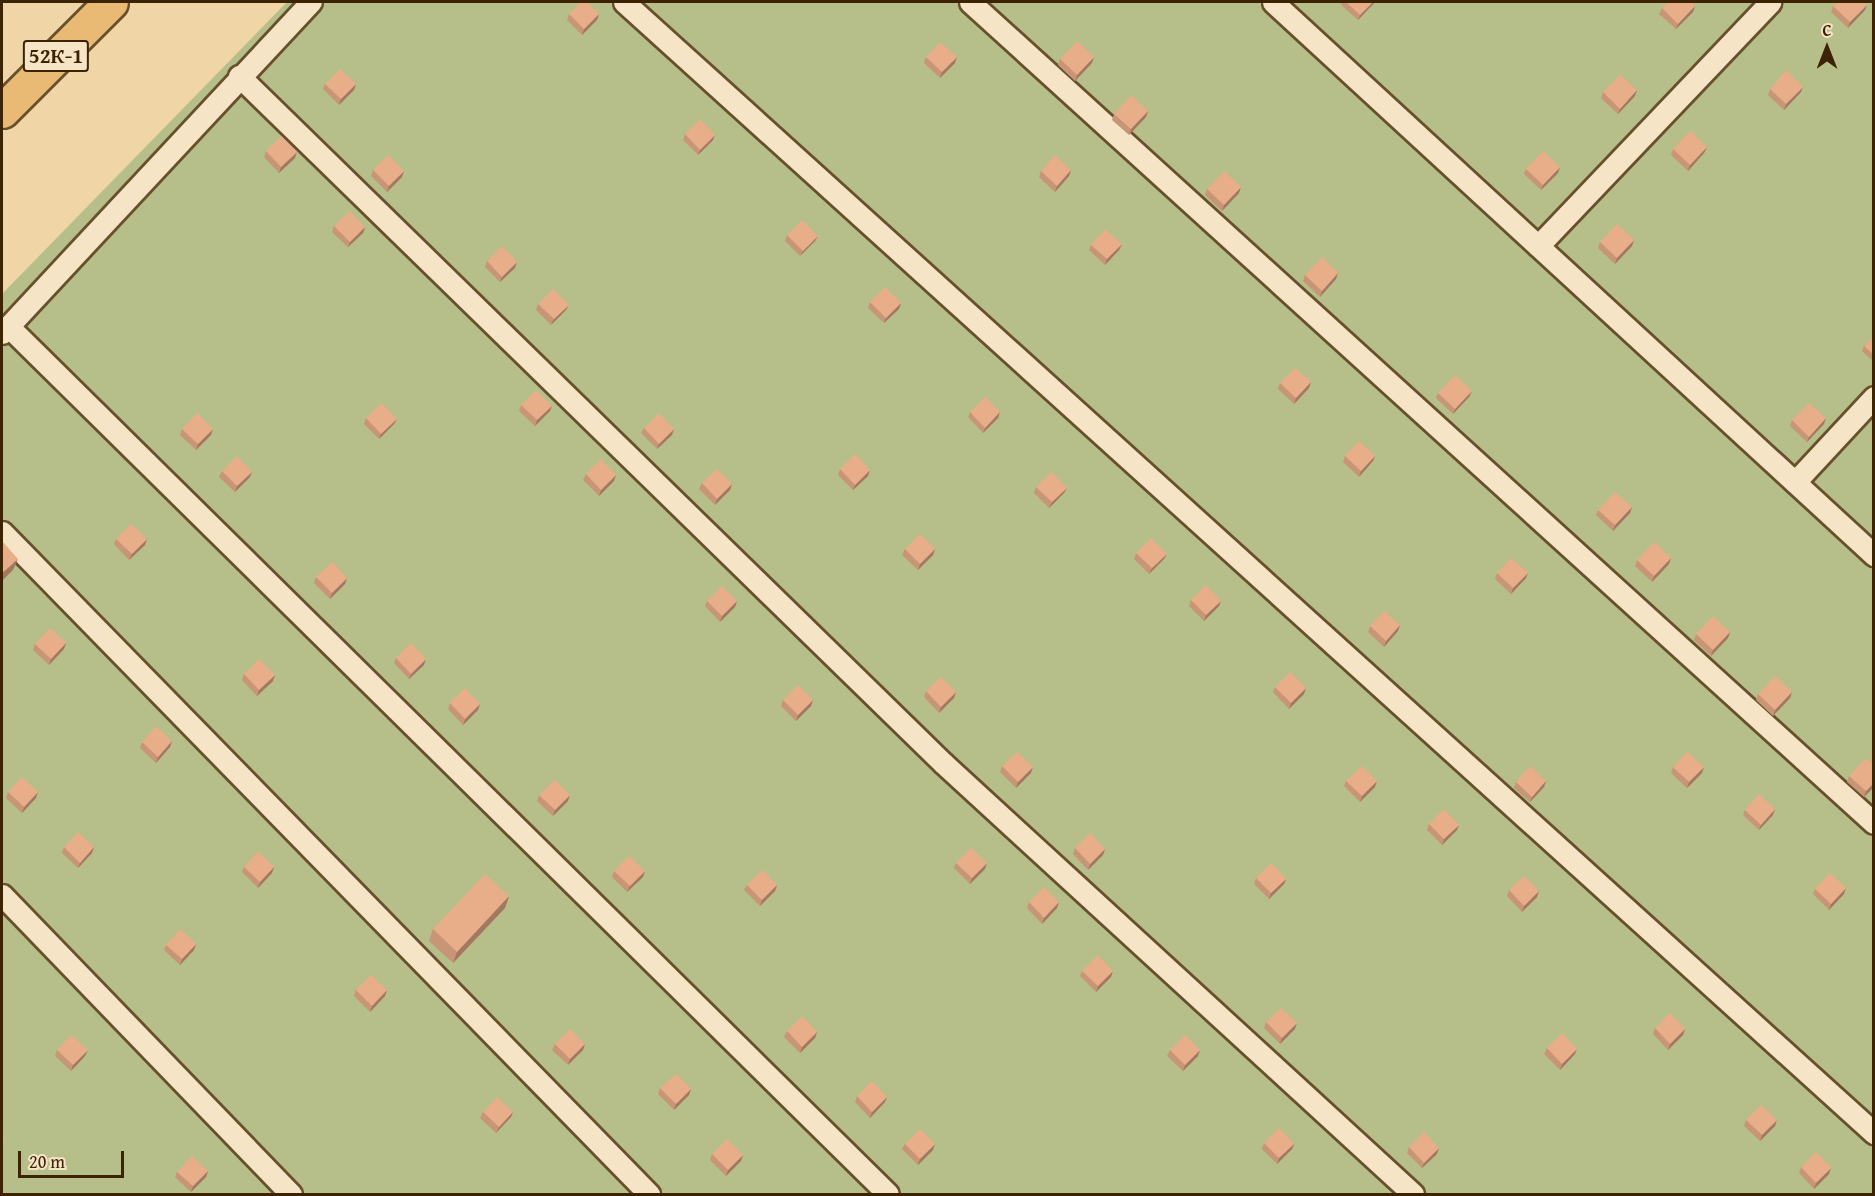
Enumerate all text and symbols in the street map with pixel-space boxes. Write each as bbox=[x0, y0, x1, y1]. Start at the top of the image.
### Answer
north arrow bbox=[1797, 18, 1857, 78]
text: С bbox=[1822, 18, 1832, 42]
road number: 52К-1 bbox=[22, 38, 90, 74]
scale bar bbox=[21, 1139, 128, 1177]
text: 20 m bbox=[29, 1148, 65, 1175]

